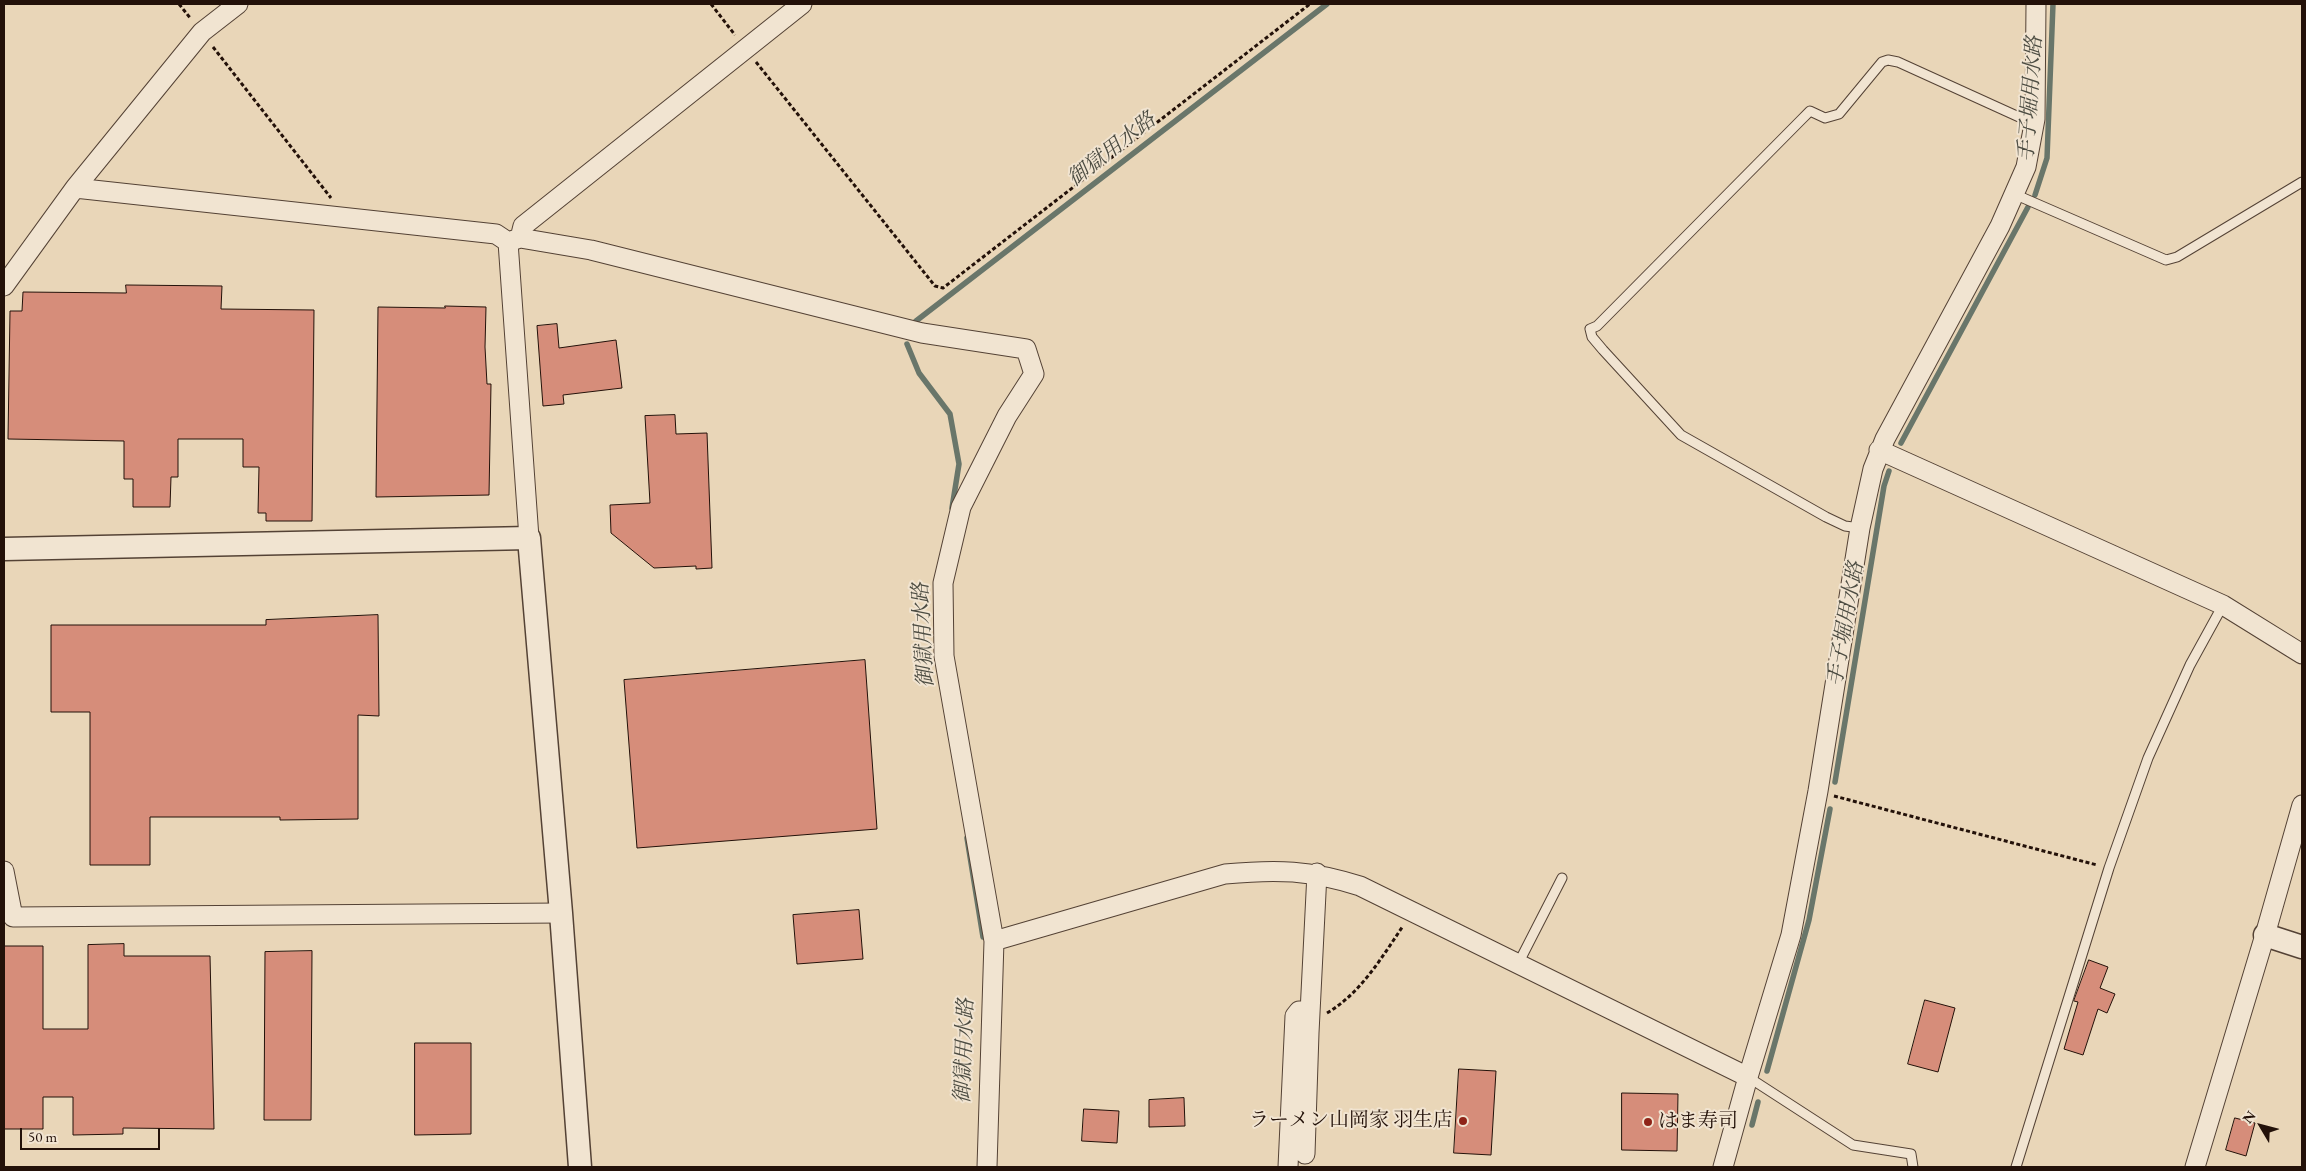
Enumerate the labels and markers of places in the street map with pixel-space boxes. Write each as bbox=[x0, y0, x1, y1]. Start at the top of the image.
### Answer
place label: ラーメン山岡家 羽生店 bbox=[1249, 1109, 1453, 1133]
place label: はま寿司 bbox=[1658, 1110, 1738, 1134]
marker: ラーメン山岡家 羽生店 bbox=[1457, 1115, 1469, 1127]
marker: はま寿司 bbox=[1642, 1116, 1654, 1128]

